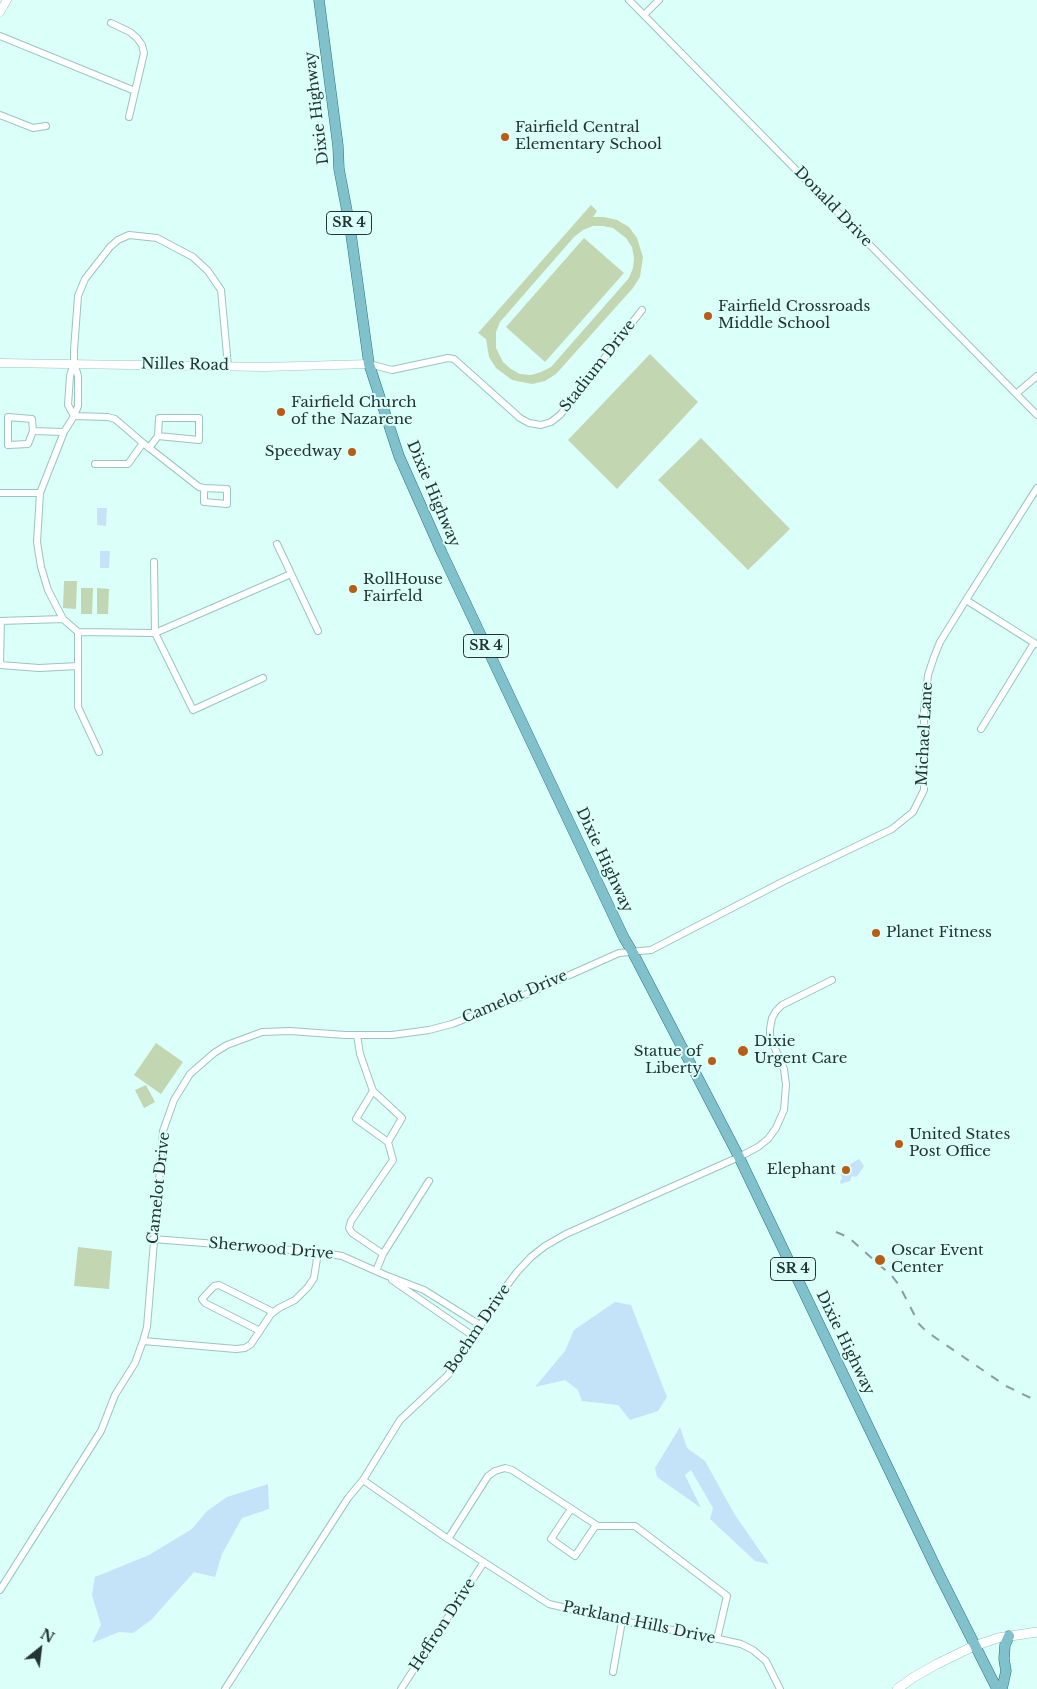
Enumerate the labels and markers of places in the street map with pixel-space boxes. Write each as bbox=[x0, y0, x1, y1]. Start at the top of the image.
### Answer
place label: Fairfield Central Elementary School bbox=[515, 119, 662, 154]
marker: Fairfield Central Elementary School bbox=[499, 131, 511, 143]
place label: Fairfield Crossroads Middle School bbox=[718, 298, 870, 333]
marker: Fairfield Crossroads Middle School bbox=[702, 310, 714, 322]
place label: Fairfield Church of the Nazarene bbox=[291, 394, 417, 429]
marker: Fairfield Church of the Nazarene bbox=[275, 406, 287, 418]
place label: Speedway bbox=[265, 443, 342, 461]
marker: Speedway bbox=[346, 446, 358, 458]
place label: RollHouse Fairfeld bbox=[363, 571, 443, 606]
marker: RollHouse Fairfeld bbox=[347, 583, 359, 595]
place label: Planet Fitness bbox=[886, 924, 992, 942]
marker: Planet Fitness bbox=[870, 927, 882, 939]
place label: Dixie Urgent Care bbox=[754, 1033, 847, 1068]
place label: Statue of Liberty bbox=[634, 1043, 702, 1078]
marker: Dixie Urgent Care bbox=[736, 1044, 750, 1058]
marker: Statue of Liberty bbox=[706, 1055, 718, 1067]
place label: United States Post Office bbox=[909, 1126, 1010, 1161]
marker: United States Post Office bbox=[893, 1138, 905, 1150]
place label: Elephant bbox=[767, 1161, 836, 1179]
marker: Elephant bbox=[840, 1164, 852, 1176]
place label: Oscar Event Center bbox=[891, 1242, 984, 1277]
marker: Oscar Event Center bbox=[873, 1253, 887, 1267]

